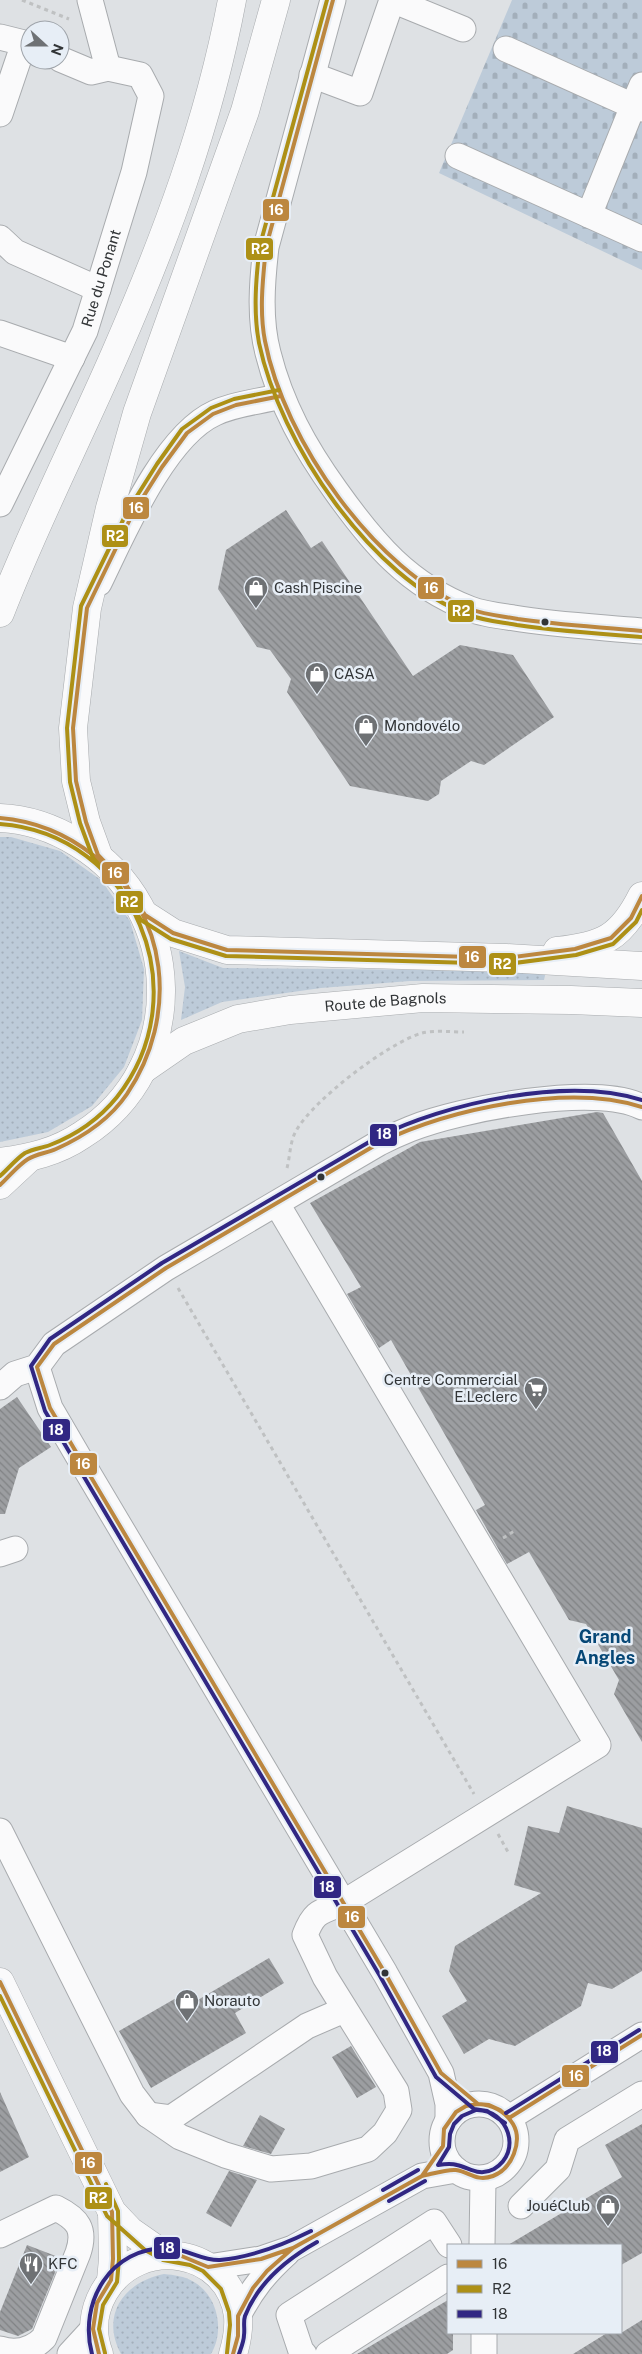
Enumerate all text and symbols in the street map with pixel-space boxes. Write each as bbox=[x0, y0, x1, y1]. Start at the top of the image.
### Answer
north arrow bbox=[20, 20, 70, 70]
text: N bbox=[48, 42, 67, 58]
line badge: 16 bbox=[262, 198, 290, 222]
text: 16 bbox=[268, 202, 284, 218]
street label: Rue du Ponant bbox=[78, 227, 124, 329]
line badge: R2 bbox=[245, 237, 274, 261]
text: R2 bbox=[251, 241, 269, 257]
line badge: 16 bbox=[122, 496, 150, 520]
text: 16 bbox=[128, 500, 144, 516]
line badge: R2 bbox=[101, 524, 129, 548]
text: R2 bbox=[106, 528, 124, 544]
shop icon: Cash Piscine bbox=[243, 575, 269, 609]
line badge: 16 bbox=[417, 576, 445, 600]
place label: Cash Piscine bbox=[274, 579, 362, 596]
text: 16 bbox=[423, 580, 439, 596]
line badge: R2 bbox=[447, 599, 475, 623]
text: R2 bbox=[452, 603, 470, 619]
unlabelled marker bbox=[540, 617, 550, 627]
shop icon: CASA bbox=[304, 661, 330, 695]
place label: CASA bbox=[334, 665, 375, 682]
shop icon: Mondovélo bbox=[353, 713, 379, 747]
place label: Mondovélo bbox=[384, 717, 460, 734]
line badge: 16 bbox=[101, 861, 130, 885]
text: 16 bbox=[107, 865, 123, 881]
line badge: R2 bbox=[115, 890, 144, 914]
text: R2 bbox=[120, 894, 138, 910]
line badge: 16 bbox=[458, 945, 487, 969]
text: 16 bbox=[464, 949, 480, 965]
line badge: R2 bbox=[488, 952, 517, 976]
text: R2 bbox=[493, 956, 511, 972]
street label: Route de Bagnols bbox=[324, 989, 447, 1015]
line badge: 18 bbox=[369, 1123, 398, 1147]
text: 18 bbox=[376, 1126, 392, 1142]
unlabelled marker bbox=[316, 1172, 326, 1182]
place label: Centre Commercial E.Leclerc bbox=[384, 1371, 518, 1405]
supermarket icon: Centre Commercial E.Leclerc bbox=[523, 1376, 549, 1410]
line badge: 18 bbox=[42, 1418, 71, 1442]
text: 18 bbox=[48, 1422, 64, 1438]
line badge: 16 bbox=[69, 1452, 98, 1476]
text: 16 bbox=[75, 1456, 91, 1472]
district label: Grand Angles bbox=[575, 1626, 635, 1668]
line badge: 18 bbox=[313, 1875, 342, 1899]
text: 18 bbox=[319, 1879, 335, 1895]
line badge: 16 bbox=[337, 1905, 366, 1929]
text: 16 bbox=[344, 1909, 360, 1925]
unlabelled marker bbox=[380, 1968, 390, 1978]
shop icon: Norauto bbox=[174, 1988, 200, 2022]
place label: Norauto bbox=[204, 1992, 260, 2009]
line badge: 18 bbox=[590, 2040, 619, 2064]
text: 18 bbox=[596, 2043, 612, 2059]
line badge: 16 bbox=[561, 2064, 590, 2088]
text: 16 bbox=[568, 2068, 584, 2084]
line badge: 16 bbox=[74, 2151, 103, 2175]
text: 16 bbox=[80, 2155, 96, 2171]
line badge: R2 bbox=[84, 2186, 113, 2210]
text: R2 bbox=[89, 2190, 107, 2206]
shop icon: JouéClub bbox=[595, 2193, 621, 2227]
place label: JouéClub bbox=[526, 2197, 590, 2214]
line badge: 18 bbox=[153, 2236, 181, 2260]
text: 18 bbox=[159, 2240, 175, 2256]
legend bbox=[447, 2244, 622, 2334]
restaurant icon: KFC bbox=[18, 2251, 44, 2285]
place label: KFC bbox=[48, 2255, 77, 2272]
text: 16 bbox=[492, 2255, 507, 2272]
text: R2 bbox=[492, 2280, 511, 2297]
text: 18 bbox=[492, 2305, 508, 2322]

